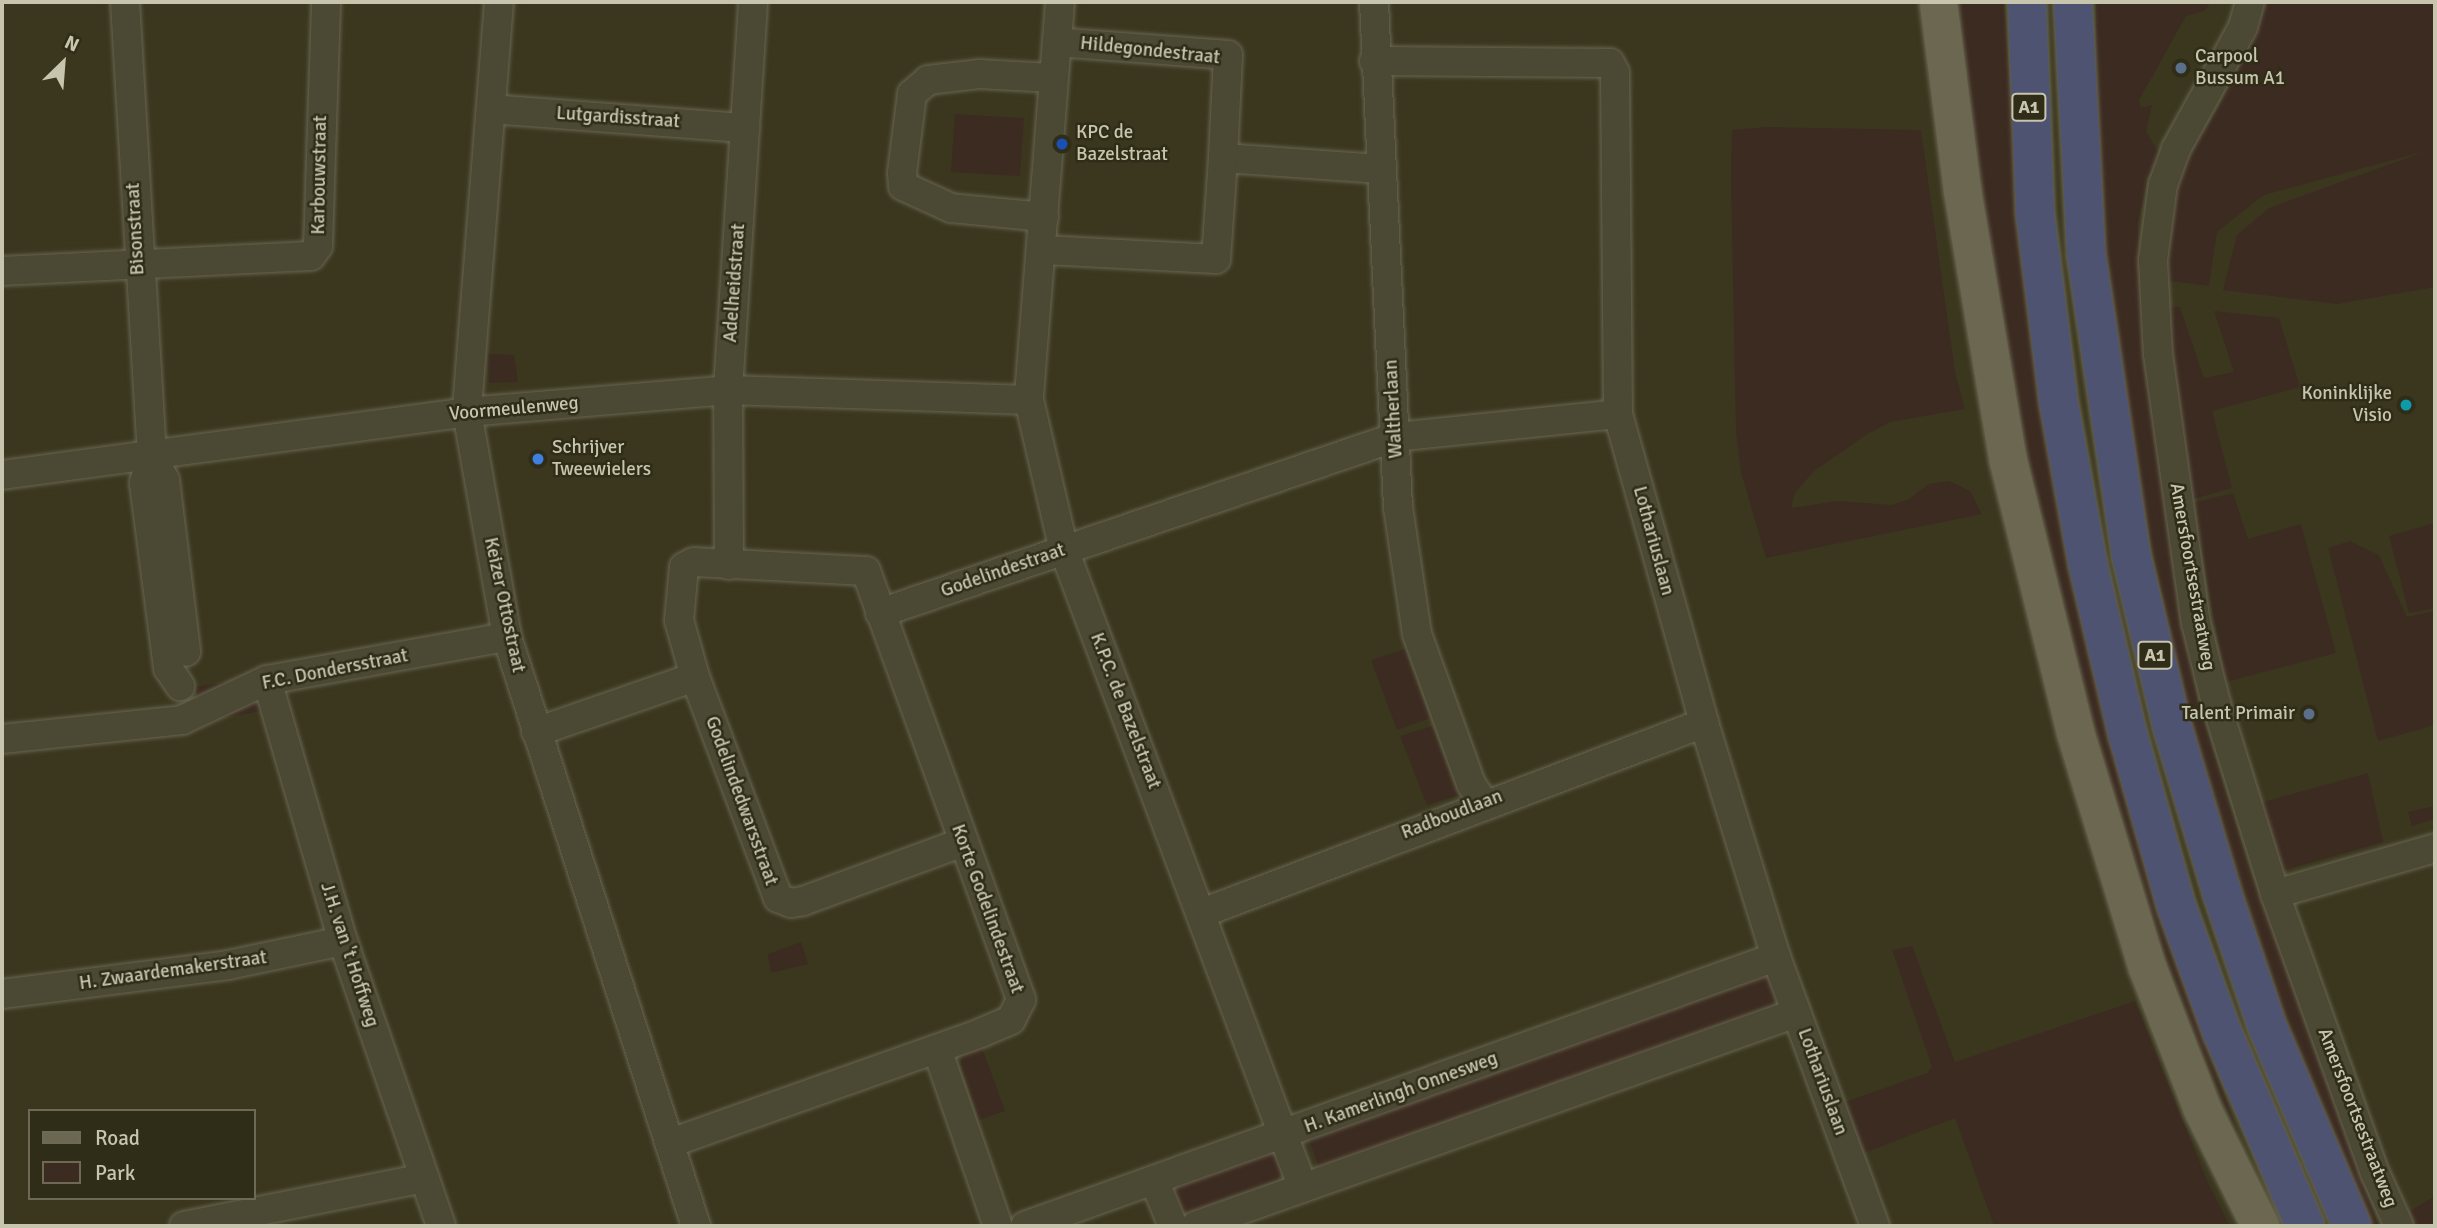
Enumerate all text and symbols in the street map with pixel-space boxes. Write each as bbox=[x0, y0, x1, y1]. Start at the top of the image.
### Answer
north arrow bbox=[28, 28, 98, 98]
text: N bbox=[61, 30, 83, 58]
street label: Hildegondestraat bbox=[1079, 32, 1221, 70]
place label: Carpool Bussum A1 bbox=[2195, 46, 2285, 90]
marker: Carpool Bussum A1 bbox=[2173, 60, 2189, 76]
road number: A1 bbox=[2010, 92, 2048, 122]
street label: Lutgardisstraat bbox=[555, 102, 681, 134]
street label: Karbouwstraat bbox=[308, 115, 332, 235]
place label: KPC de Bazelstraat bbox=[1076, 122, 1168, 166]
marker: KPC de Bazelstraat bbox=[1054, 136, 1070, 152]
street label: Bisonstraat bbox=[122, 182, 150, 276]
street label: Adelheidstraat bbox=[719, 223, 751, 343]
street label: Waltherlaan bbox=[1380, 359, 1408, 459]
place label: Koninklijke Visio bbox=[2301, 383, 2392, 427]
street label: Voormeulenweg bbox=[448, 392, 580, 426]
marker: Koninklijke Visio bbox=[2398, 397, 2414, 413]
place label: Schrijver Tweewielers bbox=[552, 437, 651, 481]
marker: Schrijver Tweewielers bbox=[530, 451, 546, 467]
street label: Amersfoortsestraatweg bbox=[2164, 481, 2220, 673]
street label: Lothariuslaan bbox=[1627, 484, 1679, 598]
street label: Keizer Ottostraat bbox=[479, 535, 529, 675]
street label: Godelindestraat bbox=[938, 539, 1068, 603]
street label: K.P.C. de Bazelstraat bbox=[1085, 630, 1165, 792]
road number: A1 bbox=[2136, 640, 2174, 670]
street label: F.C. Dondersstraat bbox=[260, 645, 410, 695]
place label: Talent Primair bbox=[2181, 703, 2295, 725]
marker: Talent Primair bbox=[2301, 706, 2317, 722]
street label: Godelindedwarsstraat bbox=[700, 713, 782, 889]
street label: Radboudlaan bbox=[1398, 785, 1506, 845]
street label: Korte Godelindestraat bbox=[946, 821, 1028, 997]
street label: J.H. van 't Hoffweg bbox=[315, 880, 383, 1030]
street label: H. Zwaardemakerstraat bbox=[78, 947, 268, 995]
street label: Lothariuslaan bbox=[1792, 1025, 1852, 1139]
street label: Amersfoortsestraatweg bbox=[2312, 1025, 2402, 1211]
street label: H. Kamerlingh Onnesweg bbox=[1301, 1047, 1501, 1139]
legend bbox=[28, 1109, 256, 1200]
text: Road bbox=[95, 1125, 140, 1151]
text: Park bbox=[95, 1160, 135, 1186]

